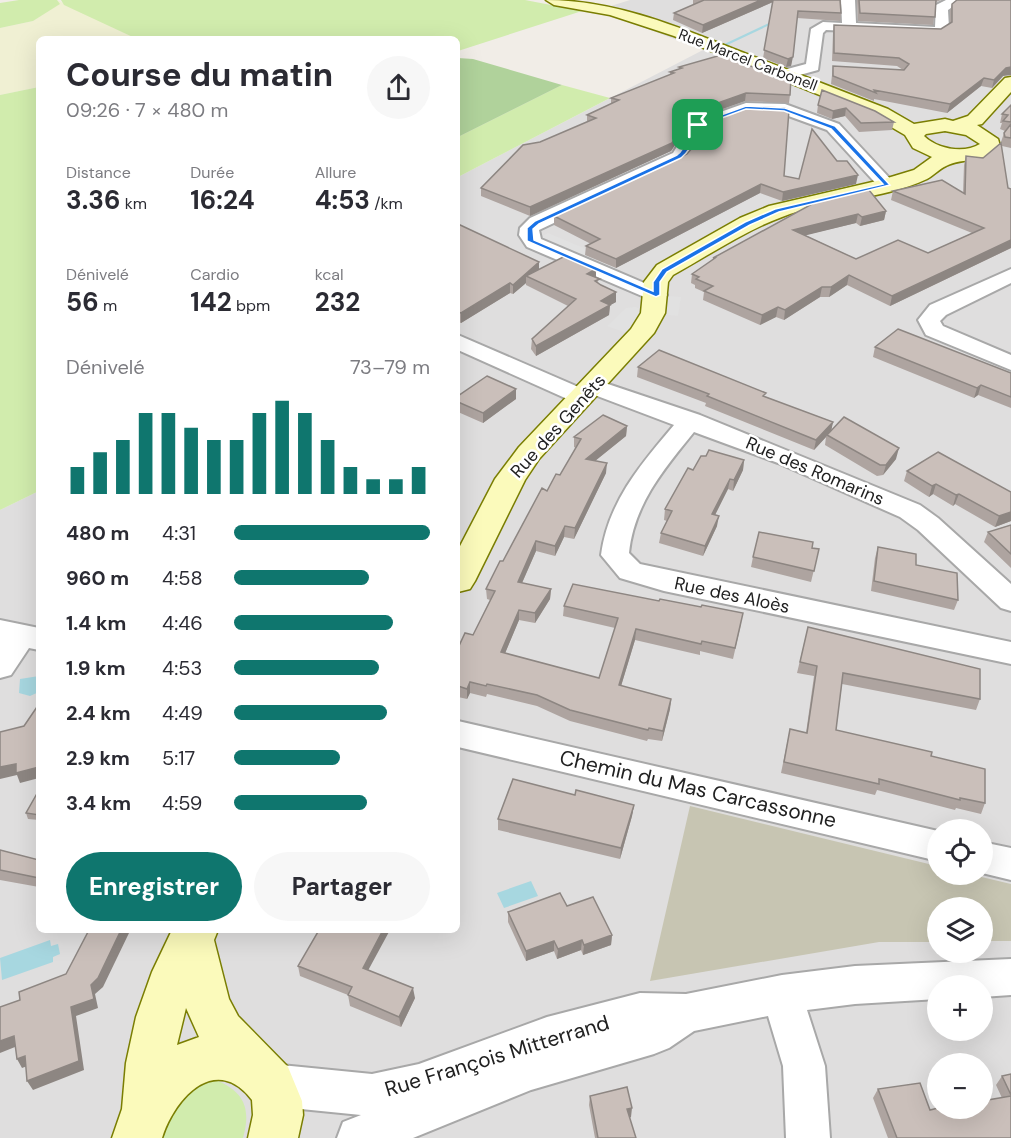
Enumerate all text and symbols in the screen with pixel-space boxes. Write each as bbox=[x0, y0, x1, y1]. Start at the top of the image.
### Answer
street label: Rue Marcel Carbonell bbox=[676, 24, 820, 96]
text: Course du matin bbox=[66, 53, 333, 96]
button: share bbox=[367, 56, 430, 119]
text: 09:26 · 7 × 480 m bbox=[66, 97, 228, 123]
pin bbox=[672, 99, 723, 150]
icon: arrive bbox=[681, 108, 714, 141]
text: Distance bbox=[66, 162, 131, 183]
text: Durée bbox=[190, 162, 234, 183]
text: Allure bbox=[315, 162, 356, 183]
text: 3.36 bbox=[66, 183, 120, 217]
text: 16:24 bbox=[190, 183, 255, 217]
text: 4:53 bbox=[315, 183, 370, 217]
text: km bbox=[120, 193, 147, 214]
text: /km bbox=[370, 193, 403, 214]
text: Dénivelé bbox=[66, 264, 129, 285]
text: Cardio bbox=[190, 264, 239, 285]
text: kcal bbox=[315, 264, 344, 285]
text: 56 bbox=[66, 285, 99, 319]
text: 142 bbox=[190, 285, 232, 319]
text: 232 bbox=[315, 285, 360, 319]
text: m bbox=[99, 295, 117, 316]
text: bpm bbox=[232, 295, 270, 316]
text: Dénivelé bbox=[66, 354, 145, 380]
text: 73–79 m bbox=[350, 354, 430, 380]
street label: Rue des Genêts bbox=[505, 369, 611, 483]
street label: Rue des Romarins bbox=[742, 431, 888, 511]
text: 480 m bbox=[66, 520, 129, 546]
text: 4:31 bbox=[162, 520, 196, 546]
text: 960 m bbox=[66, 565, 129, 591]
text: 4:58 bbox=[162, 565, 203, 591]
street label: Rue des Aloès bbox=[672, 571, 792, 619]
text: 1.4 km bbox=[66, 610, 126, 636]
text: 4:46 bbox=[162, 610, 203, 636]
text: 1.9 km bbox=[66, 655, 126, 681]
text: 4:53 bbox=[162, 655, 202, 681]
text: 2.4 km bbox=[66, 700, 131, 726]
text: 4:49 bbox=[162, 700, 203, 726]
street label: Chemin du Mas Carcassonne bbox=[557, 743, 839, 835]
text: 2.9 km bbox=[66, 745, 130, 771]
text: 5:17 bbox=[162, 745, 195, 771]
text: 3.4 km bbox=[66, 790, 131, 816]
text: 4:59 bbox=[162, 790, 202, 816]
map controls bbox=[927, 819, 993, 1119]
button: locate bbox=[927, 819, 993, 885]
button: Enregistrer bbox=[66, 852, 242, 921]
button: Partager bbox=[254, 852, 430, 921]
button: layers bbox=[927, 897, 993, 963]
button: + bbox=[927, 975, 993, 1041]
street label: Rue François Mitterrand bbox=[381, 1009, 613, 1103]
button: − bbox=[927, 1053, 993, 1119]

